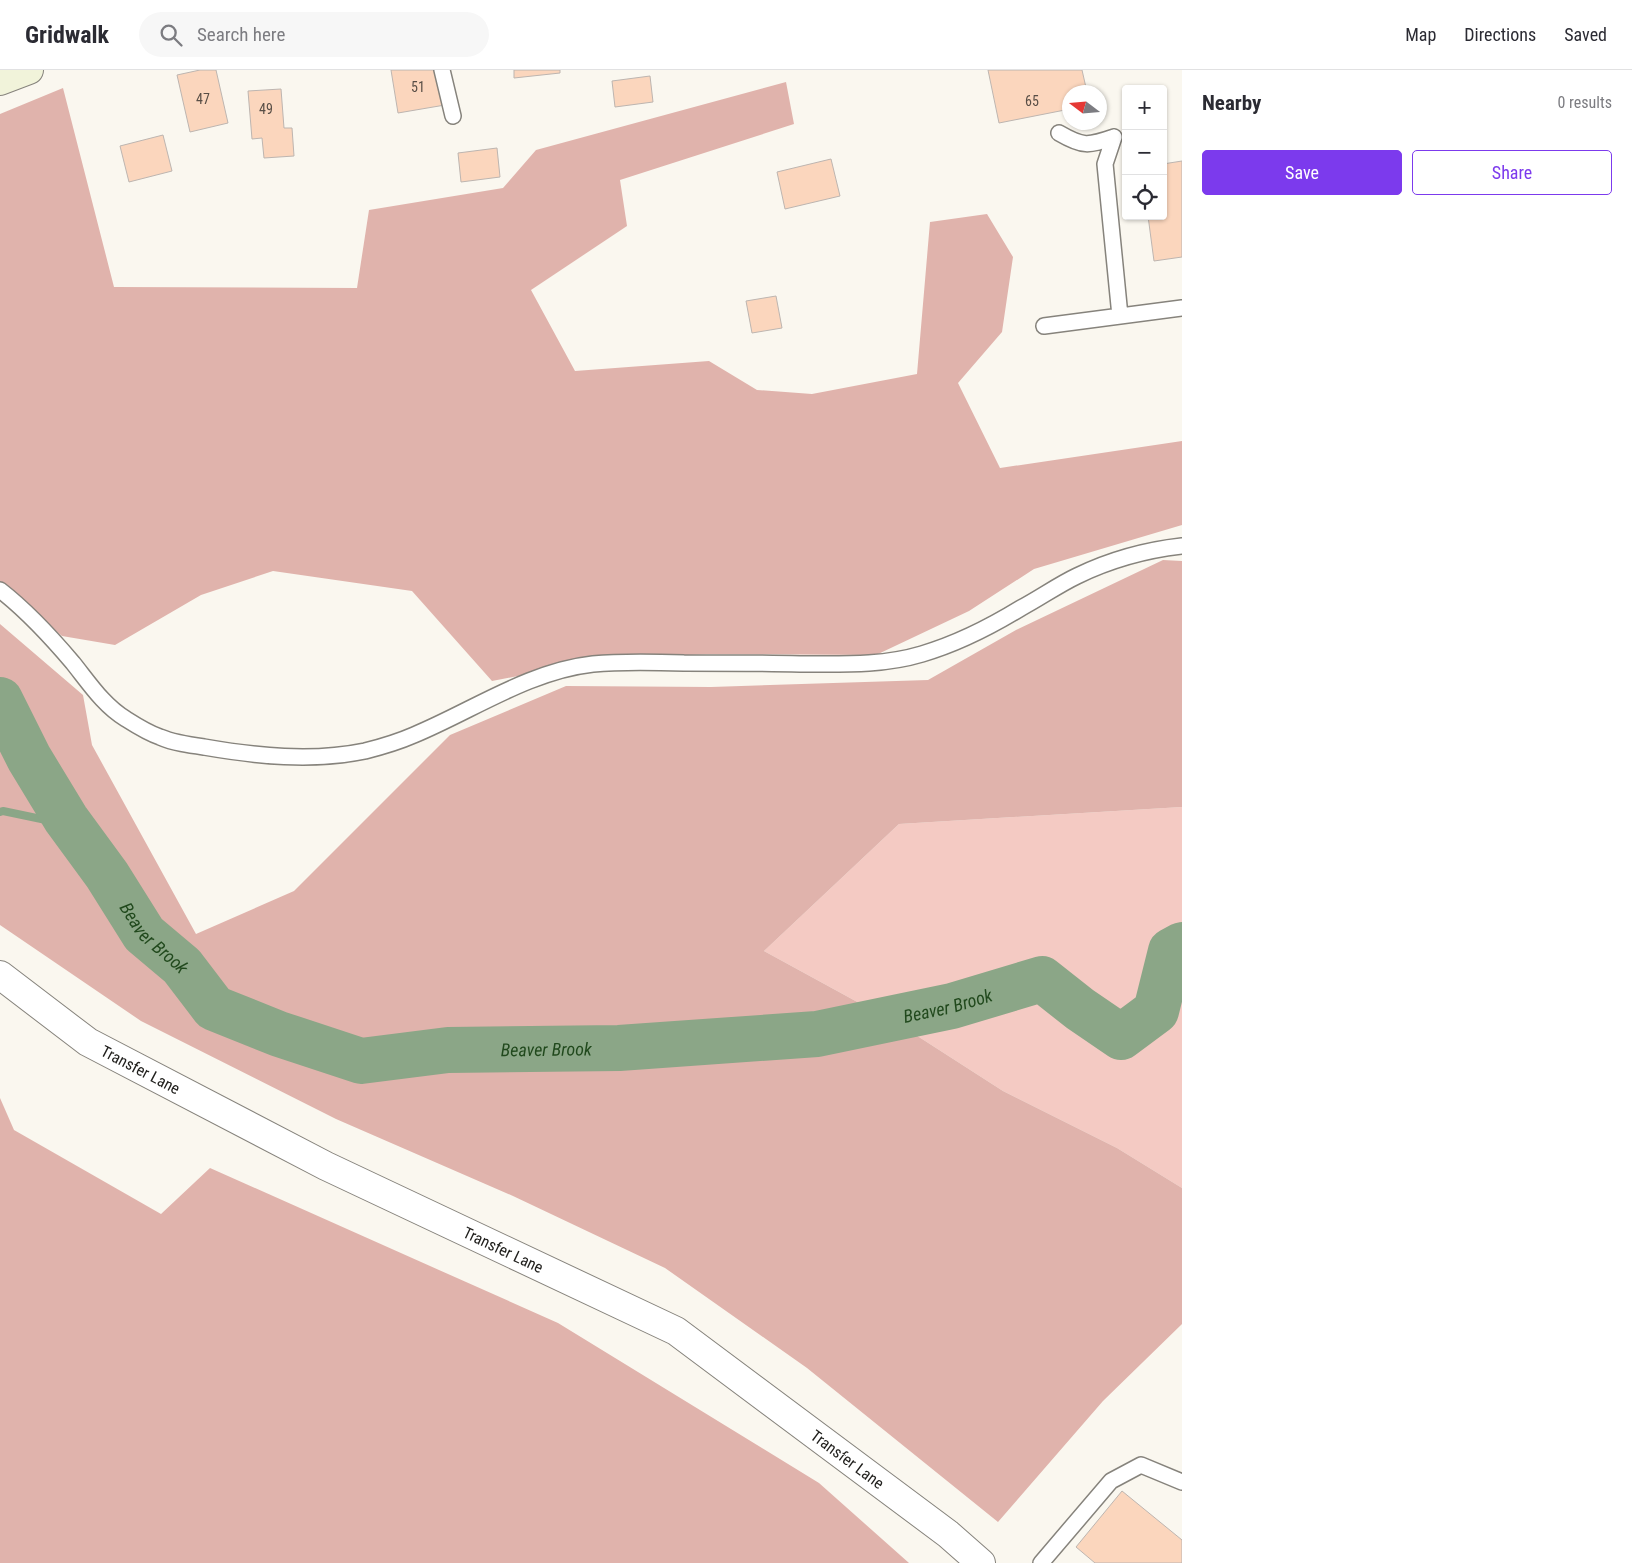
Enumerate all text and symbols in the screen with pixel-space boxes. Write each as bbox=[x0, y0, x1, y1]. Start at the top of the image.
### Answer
search box bbox=[139, 12, 489, 57]
text: Gridwalk bbox=[25, 21, 109, 49]
icon: search bbox=[157, 21, 185, 49]
text: Search here bbox=[197, 23, 285, 46]
text: Map bbox=[1405, 24, 1436, 45]
text: Directions bbox=[1464, 24, 1536, 45]
text: Saved bbox=[1564, 24, 1607, 45]
house number: 51 bbox=[411, 79, 425, 95]
north arrow bbox=[1062, 85, 1107, 130]
map controls bbox=[1122, 85, 1167, 220]
button: + bbox=[1122, 85, 1167, 130]
house number: 47 bbox=[196, 91, 210, 107]
text: Nearby bbox=[1202, 91, 1261, 115]
house number: 65 bbox=[1025, 93, 1039, 109]
text: 0 results bbox=[1557, 93, 1612, 112]
house number: 49 bbox=[259, 101, 273, 117]
button: − bbox=[1122, 130, 1167, 175]
button: Save bbox=[1202, 150, 1402, 195]
button: Share bbox=[1412, 150, 1612, 195]
button: locate bbox=[1122, 175, 1167, 220]
water label: Beaver Brook bbox=[116, 898, 194, 978]
water label: Beaver Brook bbox=[901, 984, 996, 1026]
water label: Beaver Brook bbox=[501, 1038, 593, 1060]
street label: Transfer Lane bbox=[98, 1041, 183, 1098]
street label: Transfer Lane bbox=[460, 1223, 546, 1277]
street label: Transfer Lane bbox=[807, 1426, 888, 1493]

